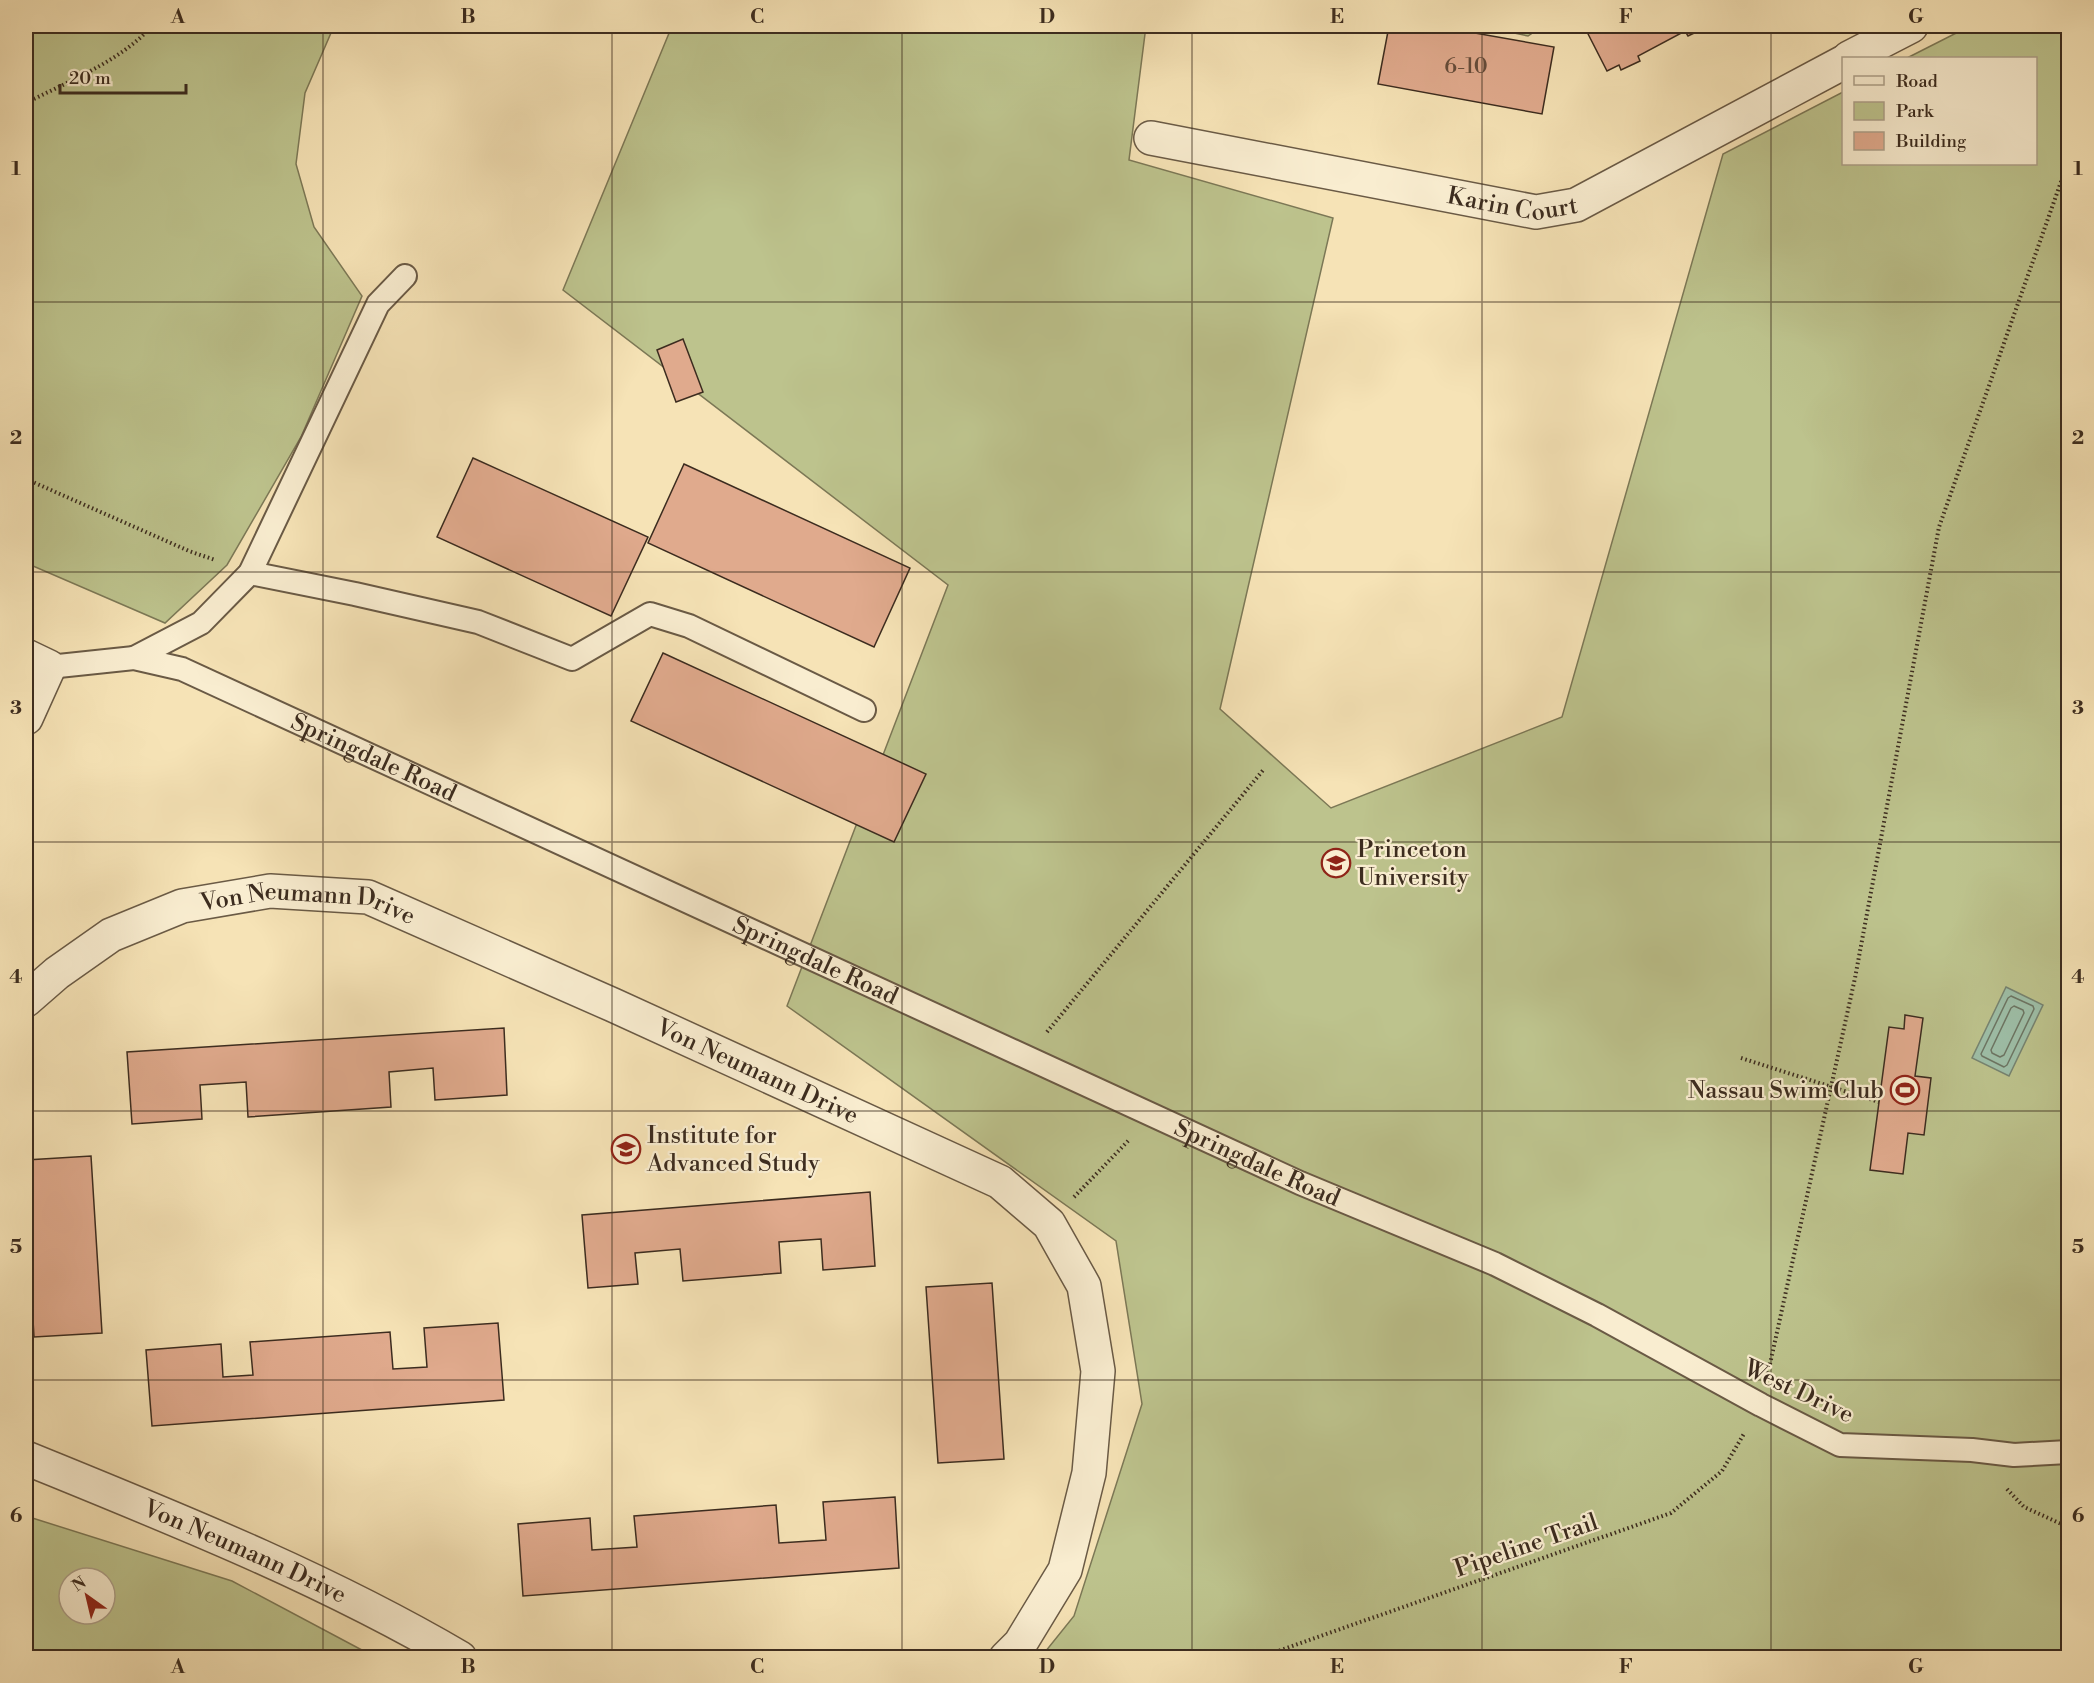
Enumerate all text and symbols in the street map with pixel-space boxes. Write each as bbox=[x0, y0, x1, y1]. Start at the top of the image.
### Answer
text: A bbox=[170, 5, 186, 30]
text: B bbox=[460, 5, 476, 30]
text: C bbox=[750, 5, 764, 30]
text: D bbox=[1039, 5, 1055, 30]
text: E bbox=[1330, 5, 1344, 30]
text: F bbox=[1619, 5, 1633, 30]
text: G bbox=[1908, 5, 1924, 30]
house number: 6-10 bbox=[1444, 54, 1488, 80]
scale bar bbox=[60, 57, 186, 95]
legend bbox=[1842, 57, 2037, 165]
text: 20 m bbox=[69, 67, 111, 90]
text: Road bbox=[1896, 70, 1939, 93]
text: Park bbox=[1896, 100, 1935, 123]
text: Building bbox=[1895, 130, 1967, 153]
text: 1 bbox=[11, 157, 21, 182]
text: 1 bbox=[2073, 157, 2083, 182]
street label: Karin Court bbox=[1445, 181, 1581, 229]
text: 2 bbox=[10, 426, 22, 451]
text: 2 bbox=[2072, 426, 2084, 451]
text: 3 bbox=[10, 696, 22, 721]
text: 3 bbox=[2072, 696, 2084, 721]
street label: Springdale Road bbox=[286, 707, 461, 809]
place label: Princeton University bbox=[1357, 835, 1469, 893]
school or university icon: Princeton University bbox=[1320, 847, 1352, 879]
street label: Von Neumann Drive bbox=[197, 877, 420, 932]
street label: Springdale Road bbox=[728, 910, 903, 1012]
text: 4 bbox=[9, 965, 23, 990]
text: 4 bbox=[2071, 965, 2085, 990]
street label: Von Neumann Drive bbox=[650, 1012, 863, 1131]
sports icon: Nassau Swim Club bbox=[1889, 1074, 1921, 1106]
place label: Nassau Swim Club bbox=[1688, 1076, 1884, 1106]
street label: Springdale Road bbox=[1169, 1113, 1345, 1214]
place label: Institute for Advanced Study bbox=[646, 1121, 820, 1179]
school or university icon: Institute for Advanced Study bbox=[610, 1133, 642, 1165]
text: 5 bbox=[10, 1235, 22, 1260]
text: 5 bbox=[2072, 1235, 2084, 1260]
street label: West Drive bbox=[1738, 1353, 1858, 1430]
street label: Von Neumann Drive bbox=[138, 1493, 351, 1610]
text: 6 bbox=[10, 1504, 23, 1529]
text: 6 bbox=[2072, 1504, 2085, 1529]
street label: Pipeline Trail bbox=[1451, 1507, 1602, 1585]
north arrow bbox=[57, 1566, 117, 1626]
text: N bbox=[68, 1572, 90, 1596]
text: A bbox=[170, 1655, 186, 1680]
text: B bbox=[460, 1655, 476, 1680]
text: C bbox=[750, 1655, 764, 1680]
text: D bbox=[1039, 1655, 1055, 1680]
text: E bbox=[1330, 1655, 1344, 1680]
text: F bbox=[1619, 1655, 1633, 1680]
text: G bbox=[1908, 1655, 1924, 1680]

